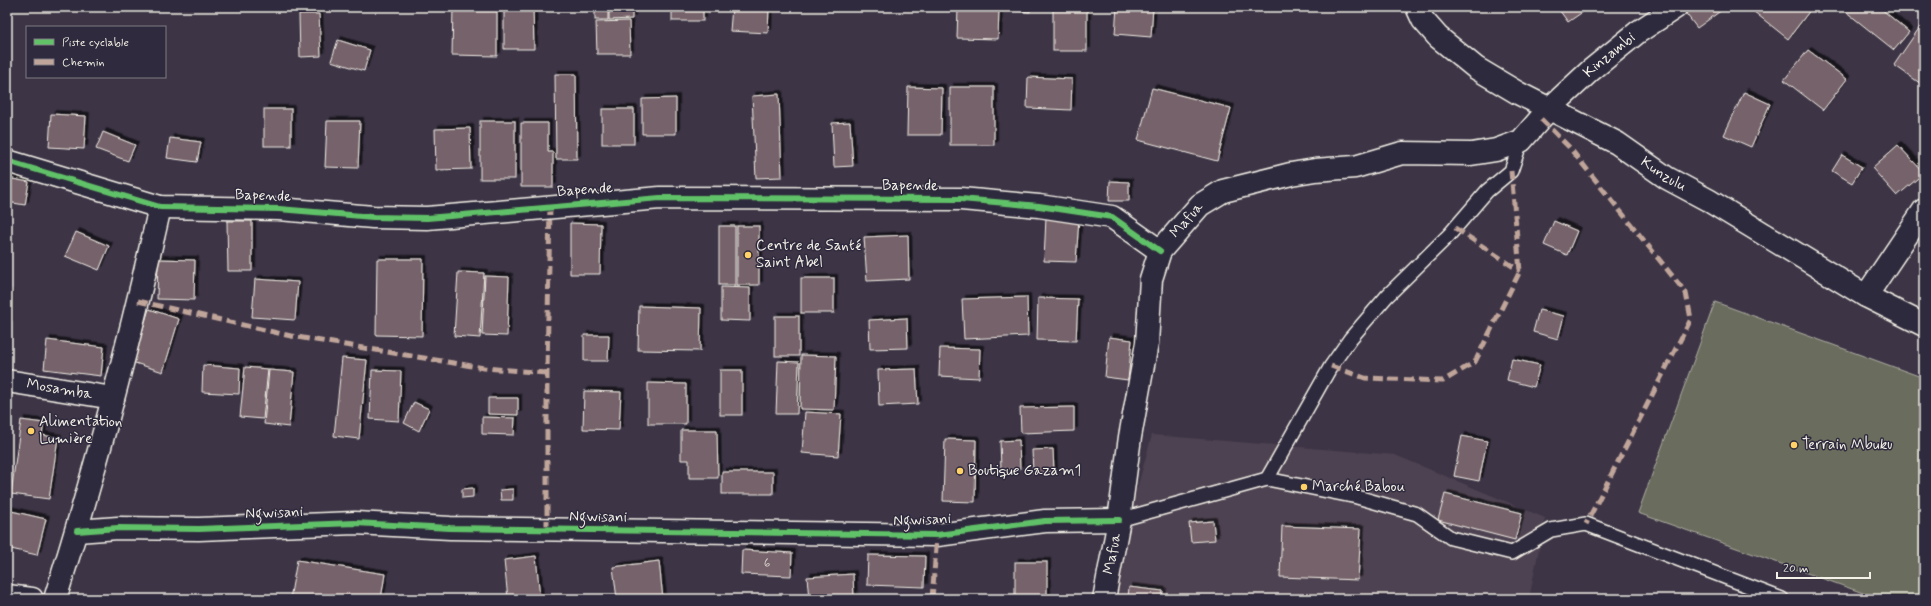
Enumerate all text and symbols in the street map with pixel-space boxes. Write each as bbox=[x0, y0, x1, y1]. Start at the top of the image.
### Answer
legend bbox=[26, 26, 166, 78]
street label: Kinzambi bbox=[1579, 28, 1640, 82]
text: Piste cyclable bbox=[62, 35, 129, 51]
text: Chemin bbox=[62, 55, 105, 71]
street label: Kunzulu bbox=[1636, 152, 1690, 197]
street label: Bapende bbox=[882, 176, 938, 196]
street label: Bapende bbox=[556, 178, 614, 202]
street label: Bapende bbox=[235, 185, 291, 207]
street label: Mafua bbox=[1166, 197, 1209, 243]
place label: Centre de Santé Saint Abel bbox=[756, 236, 862, 273]
marker: Centre de Santé Saint Abel bbox=[743, 250, 753, 260]
street label: Mosamba bbox=[25, 374, 95, 405]
place label: Alimentation Lumière bbox=[39, 412, 122, 449]
marker: Alimentation Lumière bbox=[26, 426, 36, 436]
place label: Terrain Mbuku bbox=[1802, 435, 1893, 455]
marker: Terrain Mbuku bbox=[1789, 440, 1799, 450]
place label: Boutique Gazam1 bbox=[968, 461, 1081, 481]
marker: Boutique Gazam1 bbox=[955, 466, 965, 476]
place label: Marché Babou bbox=[1312, 477, 1405, 497]
marker: Marché Babou bbox=[1299, 482, 1309, 492]
street label: Ngwisani bbox=[245, 502, 303, 525]
street label: Ngwisani bbox=[569, 506, 627, 529]
street label: Ngwisani bbox=[893, 509, 951, 532]
street label: Mafua bbox=[1099, 530, 1126, 576]
scale bar bbox=[1777, 554, 1870, 580]
house number: 6 bbox=[764, 555, 771, 572]
text: 20 m bbox=[1783, 561, 1809, 577]

